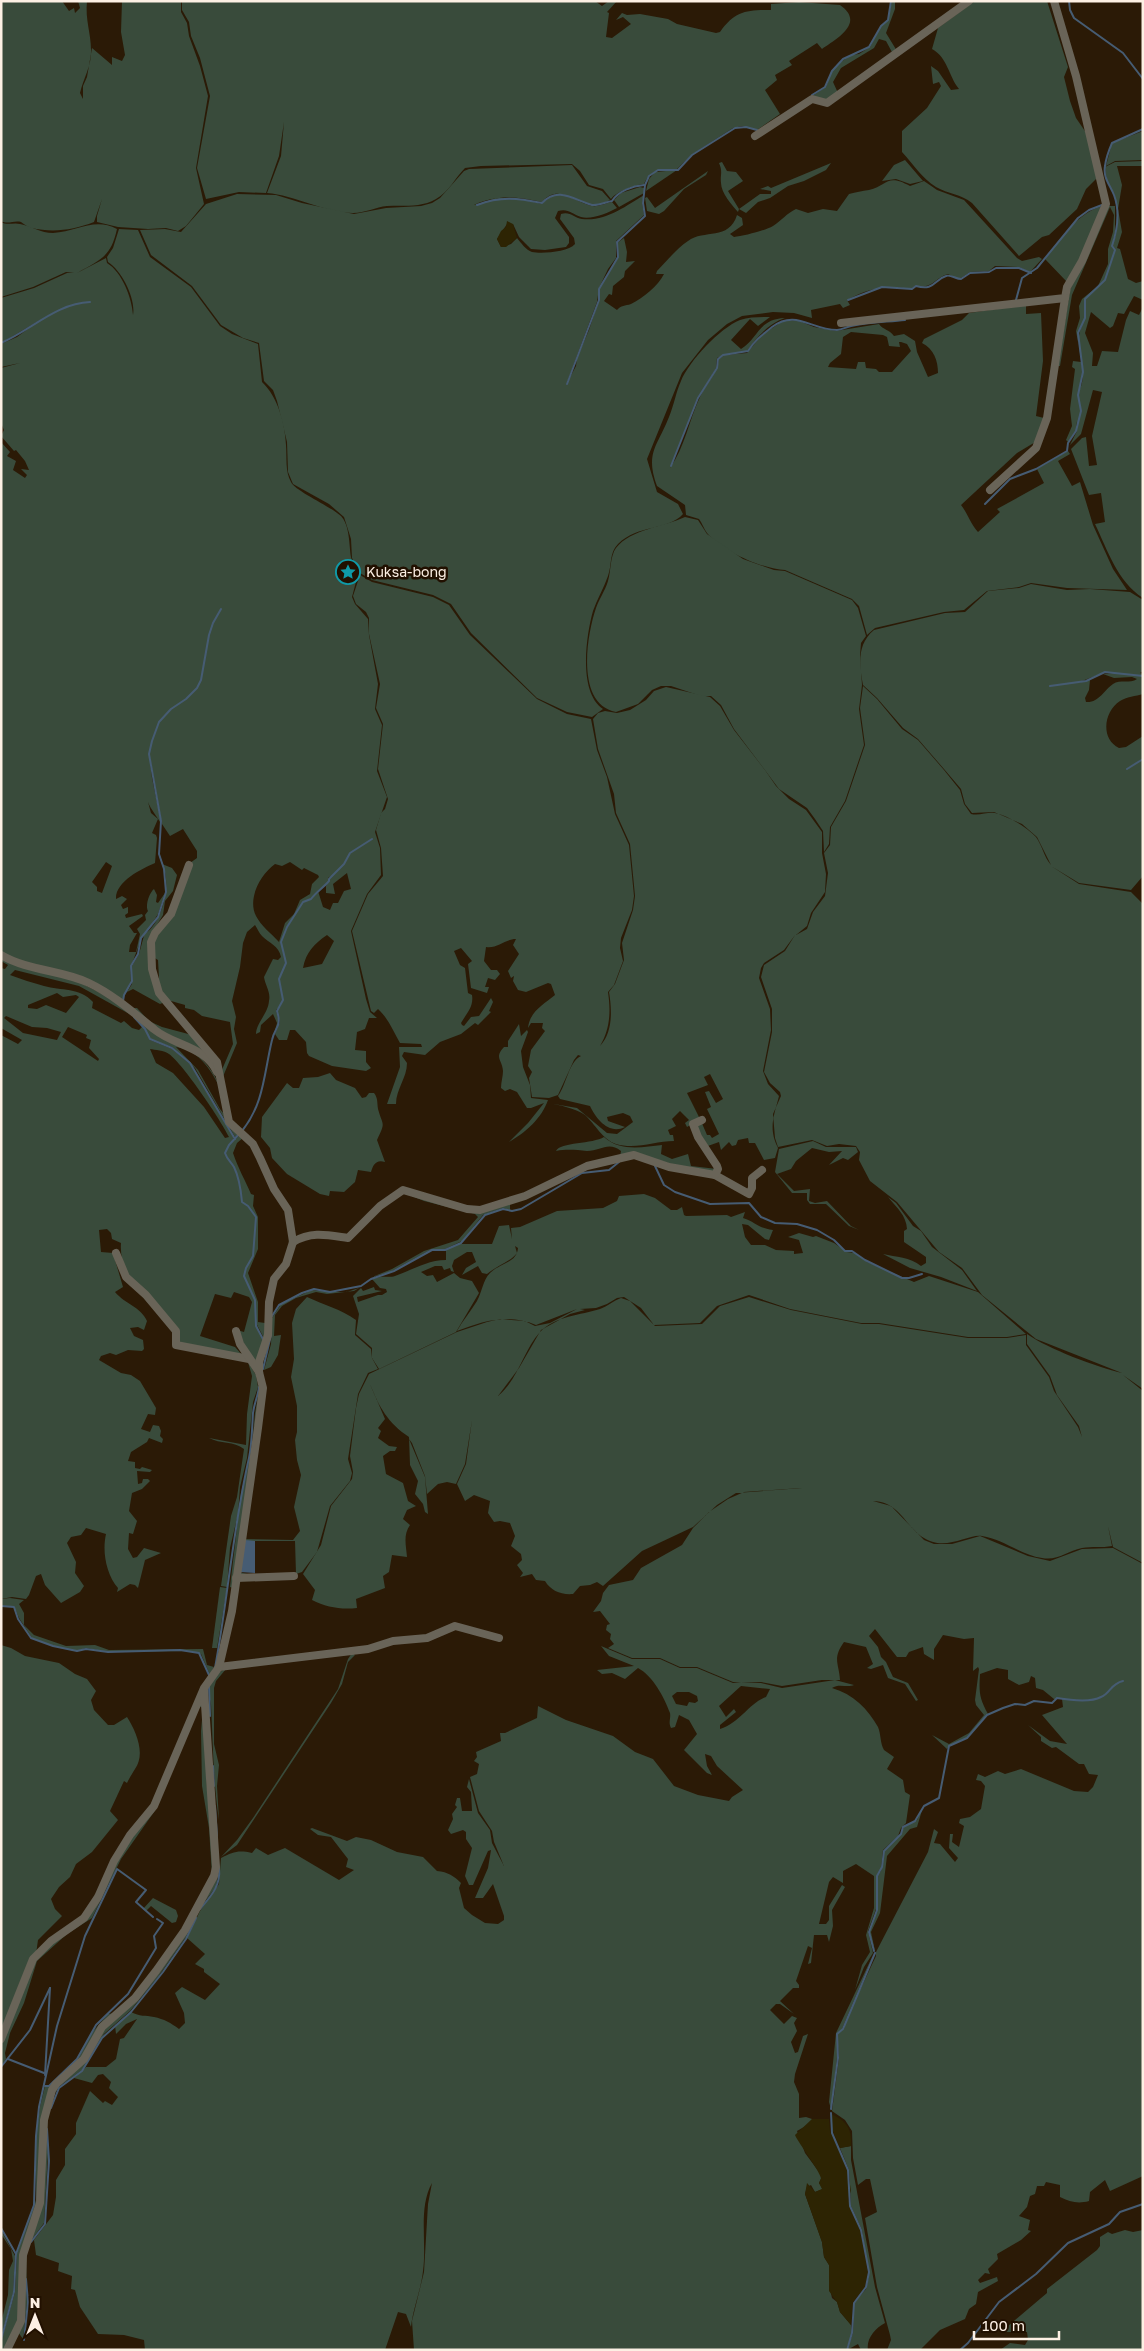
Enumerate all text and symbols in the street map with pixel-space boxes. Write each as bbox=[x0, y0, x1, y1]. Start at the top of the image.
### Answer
place icon: Kuksa-bong bbox=[335, 559, 361, 585]
place label: Kuksa-bong bbox=[366, 563, 447, 580]
north arrow bbox=[10, 2291, 60, 2341]
text: N bbox=[30, 2294, 40, 2311]
scale bar bbox=[974, 2308, 1059, 2340]
text: 100 m bbox=[982, 2316, 1025, 2334]

